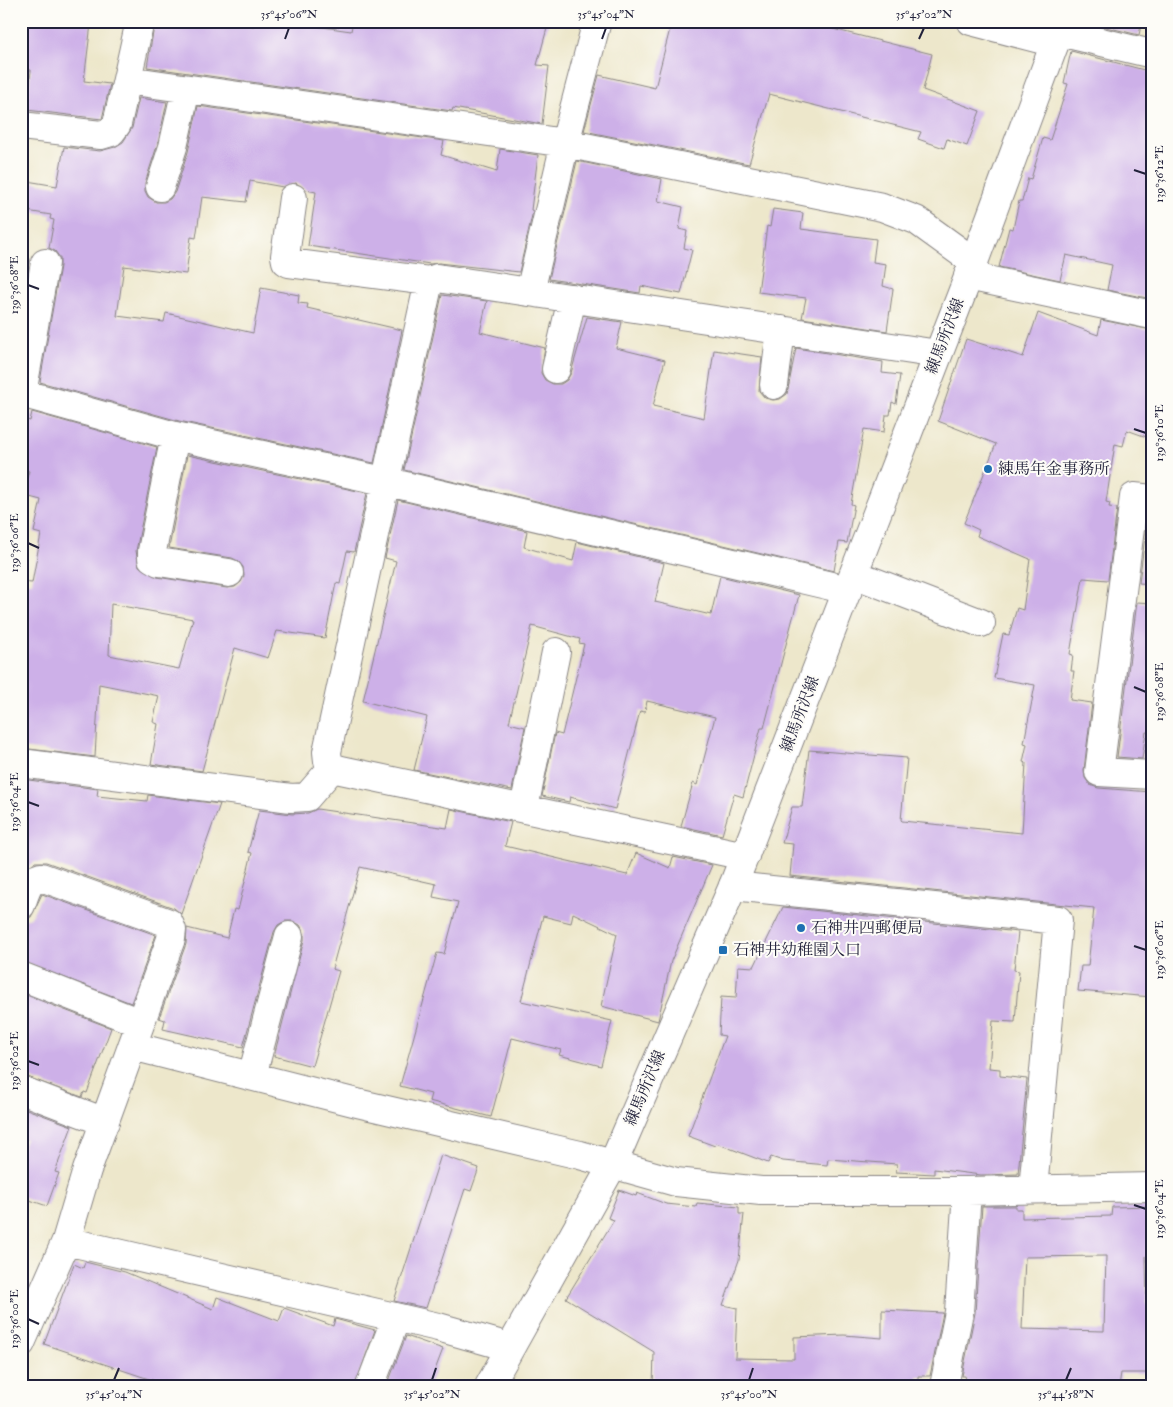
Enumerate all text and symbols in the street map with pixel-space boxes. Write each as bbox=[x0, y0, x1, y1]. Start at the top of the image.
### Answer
text: 35°45'06"N bbox=[260, 7, 318, 22]
text: 35°45'04"N bbox=[577, 7, 635, 22]
text: 35°45'02"N bbox=[895, 7, 953, 22]
text: 139°36'12"E bbox=[1152, 145, 1167, 203]
text: 139°36'08"E bbox=[7, 255, 22, 314]
street label: 練馬所沢線 bbox=[921, 295, 969, 377]
text: 139°36'10"E bbox=[1152, 404, 1167, 462]
place label: 練馬年金事務所 bbox=[998, 459, 1110, 479]
marker: 練馬年金事務所 bbox=[982, 463, 994, 475]
text: 139°36'06"E bbox=[7, 513, 22, 573]
text: 139°36'08"E bbox=[1152, 662, 1167, 721]
street label: 練馬所沢線 bbox=[776, 673, 824, 755]
text: 139°36'04"E bbox=[7, 772, 22, 832]
place label: 石神井四郵便局 bbox=[811, 918, 923, 938]
text: 139°36'06"E bbox=[1152, 920, 1167, 980]
marker: 石神井四郵便局 bbox=[795, 922, 807, 934]
place label: 石神井幼稚園入口 bbox=[733, 940, 861, 960]
marker: 石神井幼稚園入口 bbox=[717, 944, 729, 956]
text: 139°36'02"E bbox=[7, 1031, 22, 1091]
street label: 練馬所沢線 bbox=[620, 1047, 670, 1129]
text: 139°36'04"E bbox=[1152, 1179, 1167, 1239]
text: 139°36'00"E bbox=[7, 1289, 22, 1349]
text: 35°45'04"N bbox=[85, 1387, 143, 1402]
text: 35°45'02"N bbox=[403, 1387, 461, 1402]
text: 35°45'00"N bbox=[720, 1387, 778, 1402]
text: 35°44'58"N bbox=[1037, 1387, 1095, 1402]

